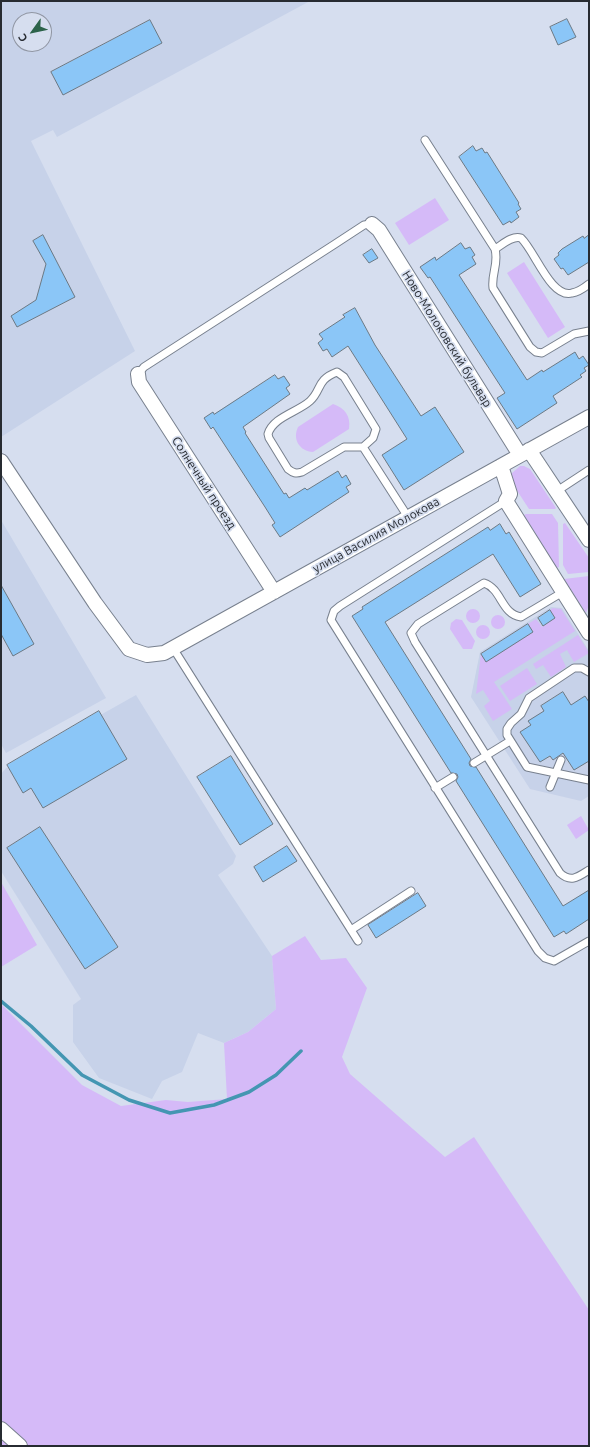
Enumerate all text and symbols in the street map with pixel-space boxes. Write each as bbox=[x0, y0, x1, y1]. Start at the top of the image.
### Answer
north arrow bbox=[12, 12, 52, 52]
text: С bbox=[16, 32, 30, 44]
street label: Ново-Молоковский бульвар bbox=[399, 268, 495, 410]
street label: Солнечный проезд bbox=[169, 434, 239, 532]
street label: улица Василия Молокова bbox=[310, 494, 442, 576]

